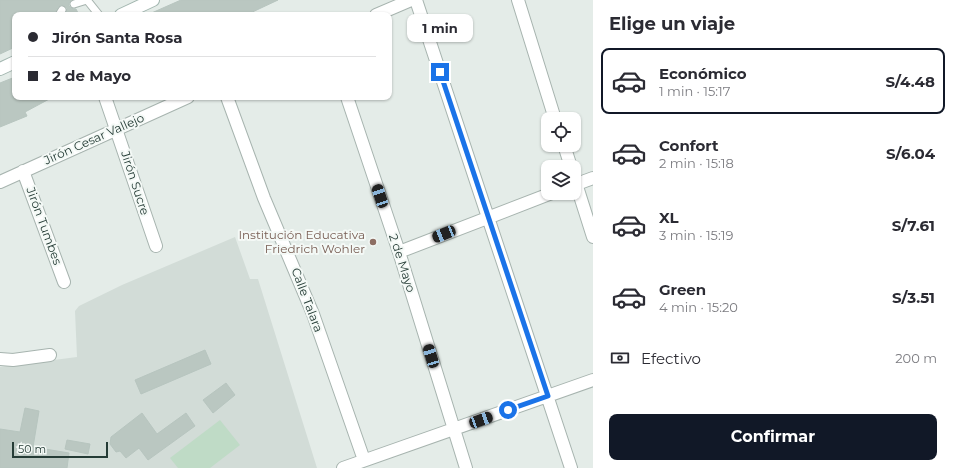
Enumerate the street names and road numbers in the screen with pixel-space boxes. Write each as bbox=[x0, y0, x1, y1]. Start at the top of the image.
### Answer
street label: Jirón Cesar Vallejo bbox=[40, 110, 146, 168]
street label: Jirón Sucre bbox=[118, 148, 153, 217]
street label: Jirón Tumbes bbox=[23, 184, 65, 267]
street label: 2 de Mayo bbox=[386, 232, 419, 294]
street label: Calle Talara bbox=[288, 266, 327, 334]

